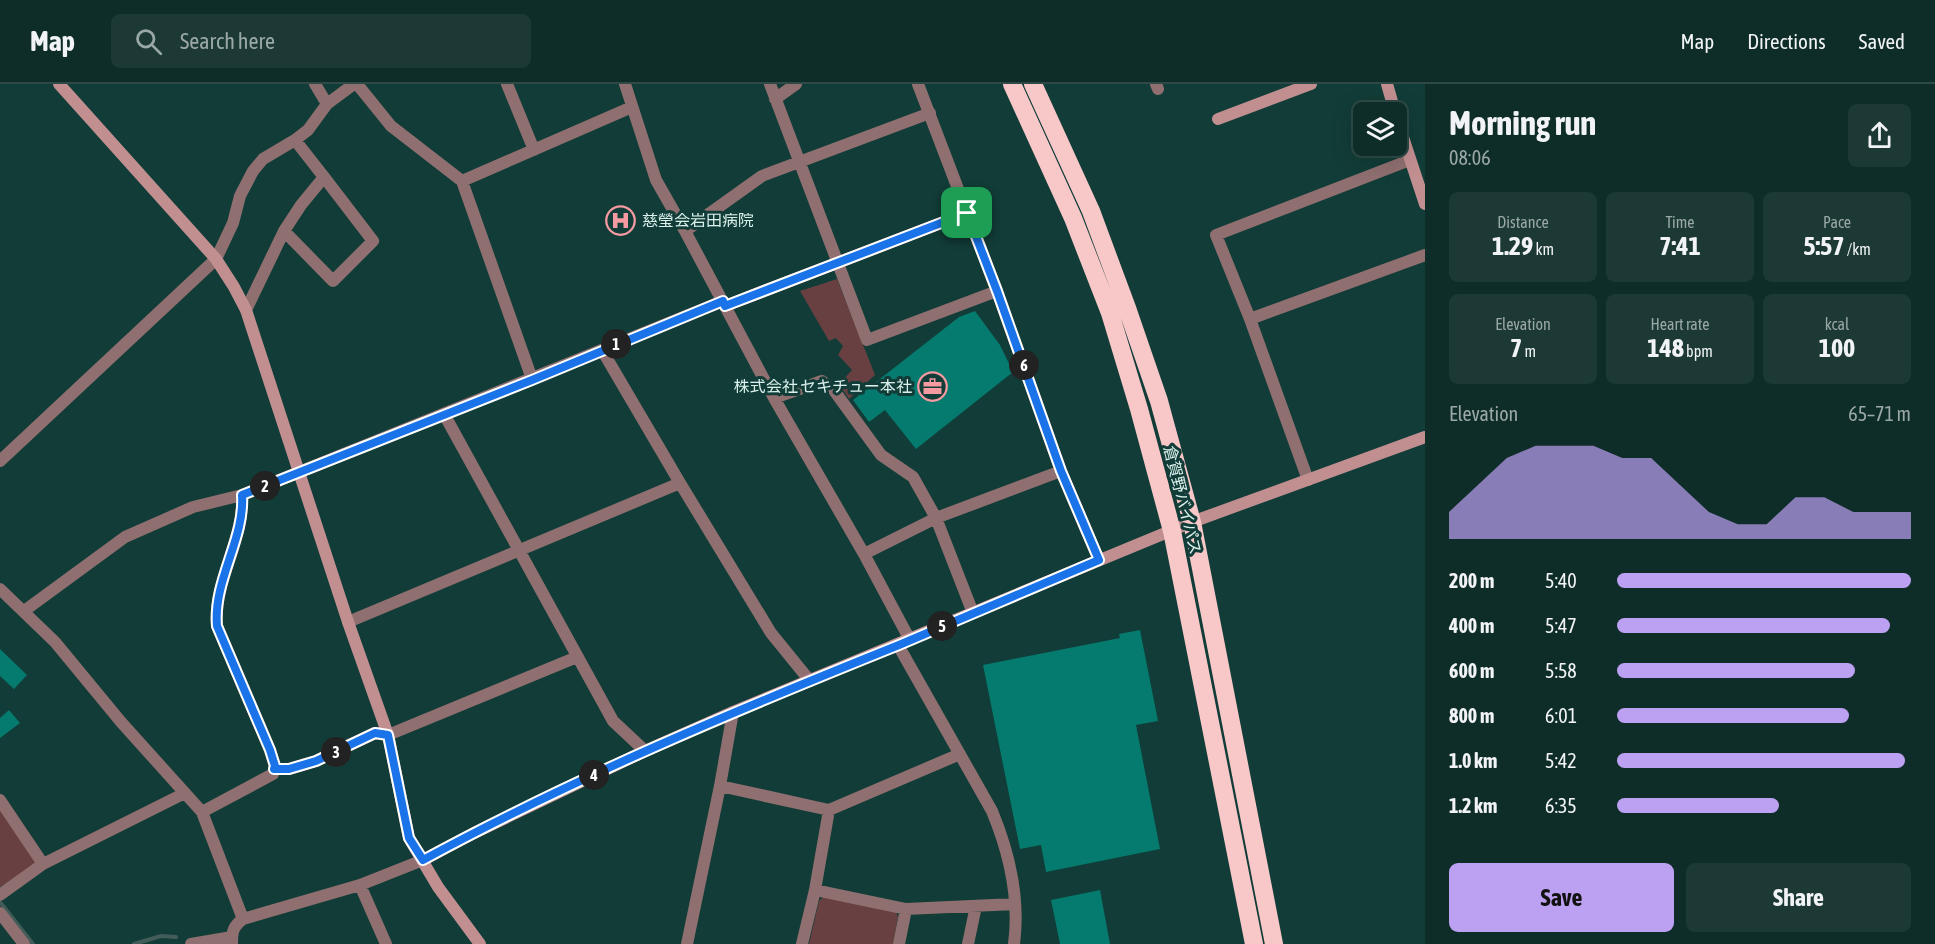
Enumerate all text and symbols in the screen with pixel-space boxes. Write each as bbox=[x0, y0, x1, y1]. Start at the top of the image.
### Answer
search box bbox=[111, 14, 531, 68]
text: Map bbox=[30, 25, 75, 57]
icon: search bbox=[132, 25, 165, 58]
text: Search here bbox=[180, 28, 275, 54]
text: Map bbox=[1680, 29, 1714, 53]
text: Directions bbox=[1747, 29, 1826, 53]
text: Saved bbox=[1859, 29, 1905, 53]
map controls bbox=[1353, 102, 1407, 156]
button: layers bbox=[1353, 102, 1407, 156]
text: Morning run bbox=[1449, 104, 1596, 142]
button: share bbox=[1848, 104, 1911, 167]
text: 08:06 bbox=[1449, 146, 1491, 169]
pin bbox=[941, 187, 992, 238]
icon: arrive bbox=[950, 196, 983, 229]
hospital icon: 慈瑩会岩田病院 bbox=[605, 204, 637, 236]
place label: 慈瑩会岩田病院 bbox=[642, 211, 754, 229]
text: Distance bbox=[1497, 213, 1549, 231]
text: Time bbox=[1665, 213, 1695, 231]
text: Pace bbox=[1823, 213, 1851, 231]
text: 1.29 bbox=[1492, 231, 1533, 261]
text: 7:41 bbox=[1659, 231, 1701, 261]
text: 5:57 bbox=[1803, 231, 1845, 261]
text: km bbox=[1533, 240, 1554, 258]
text: /km bbox=[1845, 240, 1871, 258]
text: Elevation bbox=[1495, 315, 1551, 333]
text: Heart rate bbox=[1651, 315, 1709, 333]
text: kcal bbox=[1825, 315, 1849, 333]
pin: 1 bbox=[601, 329, 631, 359]
text: 7 bbox=[1510, 333, 1522, 363]
text: 148 bbox=[1647, 333, 1684, 363]
text: 100 bbox=[1819, 333, 1855, 363]
text: 1 bbox=[612, 335, 620, 353]
text: m bbox=[1522, 342, 1536, 360]
text: bpm bbox=[1684, 342, 1713, 360]
pin: 6 bbox=[1009, 350, 1039, 380]
text: 6 bbox=[1020, 356, 1028, 374]
office icon: 株式会社 セキチュー本社 bbox=[917, 370, 949, 402]
place label: 株式会社 セキチュー本社 bbox=[734, 377, 912, 395]
text: Elevation bbox=[1449, 402, 1518, 425]
text: 65–71 m bbox=[1848, 402, 1911, 425]
street label: 倉賀野バイパス bbox=[1161, 444, 1205, 556]
pin: 2 bbox=[250, 471, 280, 501]
text: 2 bbox=[261, 477, 269, 495]
text: 200 m bbox=[1449, 569, 1494, 592]
text: 5:40 bbox=[1545, 569, 1577, 592]
pin: 5 bbox=[927, 611, 957, 641]
text: 400 m bbox=[1449, 614, 1494, 637]
text: 5:47 bbox=[1545, 614, 1577, 637]
text: 5 bbox=[938, 617, 946, 635]
text: 600 m bbox=[1449, 659, 1494, 682]
text: 5:58 bbox=[1545, 659, 1577, 682]
text: 800 m bbox=[1449, 704, 1494, 727]
text: 6:01 bbox=[1545, 704, 1577, 727]
pin: 3 bbox=[321, 737, 351, 767]
text: 3 bbox=[332, 743, 340, 761]
text: 1.0 km bbox=[1449, 749, 1497, 772]
text: 5:42 bbox=[1545, 749, 1577, 772]
pin: 4 bbox=[579, 760, 609, 790]
text: 4 bbox=[590, 766, 598, 784]
text: 1.2 km bbox=[1449, 794, 1497, 817]
text: 6:35 bbox=[1545, 794, 1577, 817]
button: Save bbox=[1449, 863, 1674, 932]
button: Share bbox=[1686, 863, 1911, 932]

